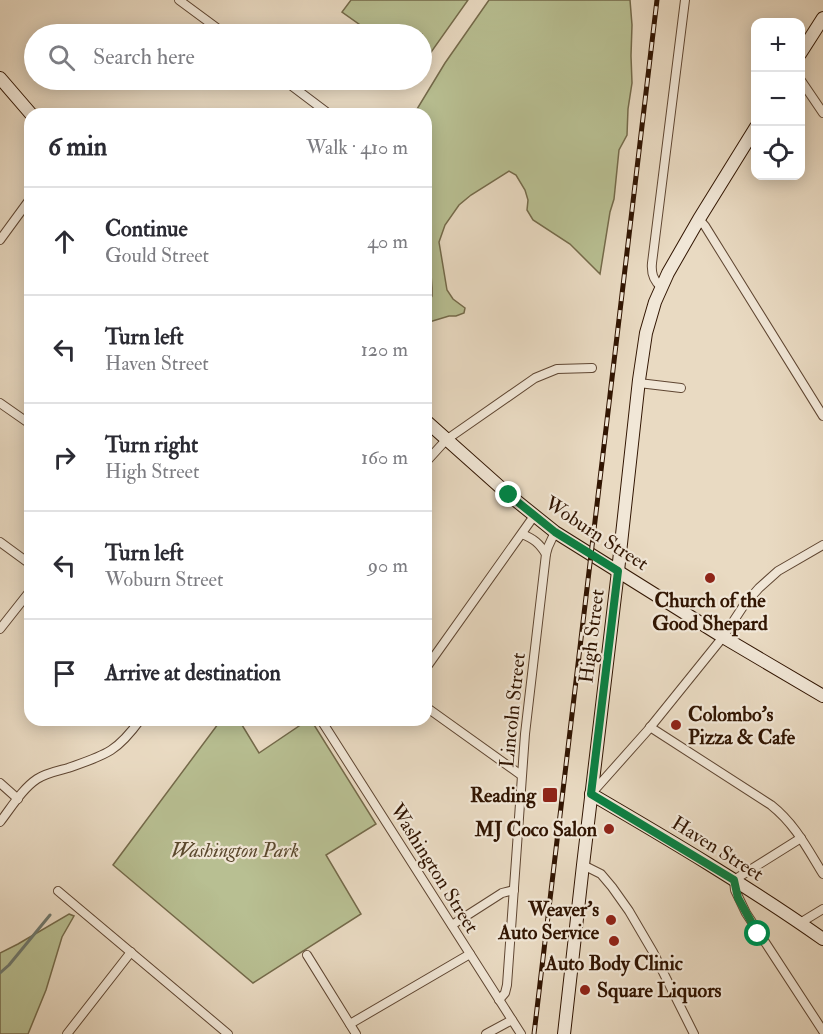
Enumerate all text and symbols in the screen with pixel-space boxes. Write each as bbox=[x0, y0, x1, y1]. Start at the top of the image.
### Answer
map controls bbox=[751, 18, 805, 180]
button: + bbox=[751, 18, 805, 72]
search box bbox=[24, 24, 432, 90]
icon: search bbox=[45, 41, 78, 74]
text: Search here bbox=[93, 43, 195, 71]
button: − bbox=[751, 72, 805, 126]
button: locate bbox=[751, 126, 805, 180]
text: 6 min bbox=[48, 131, 107, 163]
text: Walk · 410 m bbox=[306, 135, 408, 160]
text: Continue bbox=[105, 215, 188, 243]
icon: ahead bbox=[48, 225, 81, 258]
text: 40 m bbox=[367, 229, 408, 254]
text: Gould Street bbox=[105, 243, 209, 268]
text: Turn left bbox=[105, 323, 184, 351]
icon: left bbox=[48, 333, 81, 366]
text: 120 m bbox=[361, 337, 408, 362]
text: Haven Street bbox=[105, 351, 209, 376]
text: Turn right bbox=[105, 431, 198, 459]
icon: right bbox=[48, 441, 81, 474]
text: 160 m bbox=[361, 445, 408, 470]
text: High Street bbox=[105, 459, 199, 484]
route end bbox=[495, 481, 521, 507]
street label: Woburn Street bbox=[539, 490, 654, 576]
text: Turn left bbox=[105, 539, 184, 567]
icon: left bbox=[48, 549, 81, 582]
text: 90 m bbox=[368, 553, 408, 578]
text: Woburn Street bbox=[105, 567, 223, 592]
marker: Church of the Good Shepard bbox=[703, 571, 717, 585]
street label: High Street bbox=[573, 587, 610, 684]
place label: Church of the Good Shepard bbox=[652, 588, 768, 637]
street label: Lincoln Street bbox=[494, 651, 531, 769]
icon: arrive bbox=[48, 657, 81, 690]
text: Arrive at destination bbox=[105, 659, 281, 687]
place label: Colombo's Pizza & Cafe bbox=[688, 702, 796, 750]
marker: Colombo's Pizza & Cafe bbox=[669, 718, 683, 732]
place label: Reading bbox=[470, 783, 537, 809]
marker: Reading bbox=[541, 786, 559, 804]
street label: Washington Street bbox=[384, 798, 485, 938]
street label: Haven Street bbox=[667, 810, 769, 887]
place label: MJ Coco Salon bbox=[474, 817, 598, 842]
marker: MJ Coco Salon bbox=[602, 822, 616, 836]
park label: Washington Park bbox=[171, 838, 299, 863]
place label: Weaver's Auto Service bbox=[497, 897, 600, 945]
marker: Weaver's Auto Service bbox=[604, 913, 618, 927]
route start bbox=[744, 920, 770, 946]
marker: Auto Body Clinic bbox=[607, 934, 621, 948]
place label: Auto Body Clinic bbox=[544, 951, 684, 977]
place label: Square Liquors bbox=[597, 978, 722, 1004]
marker: Square Liquors bbox=[578, 983, 592, 997]

